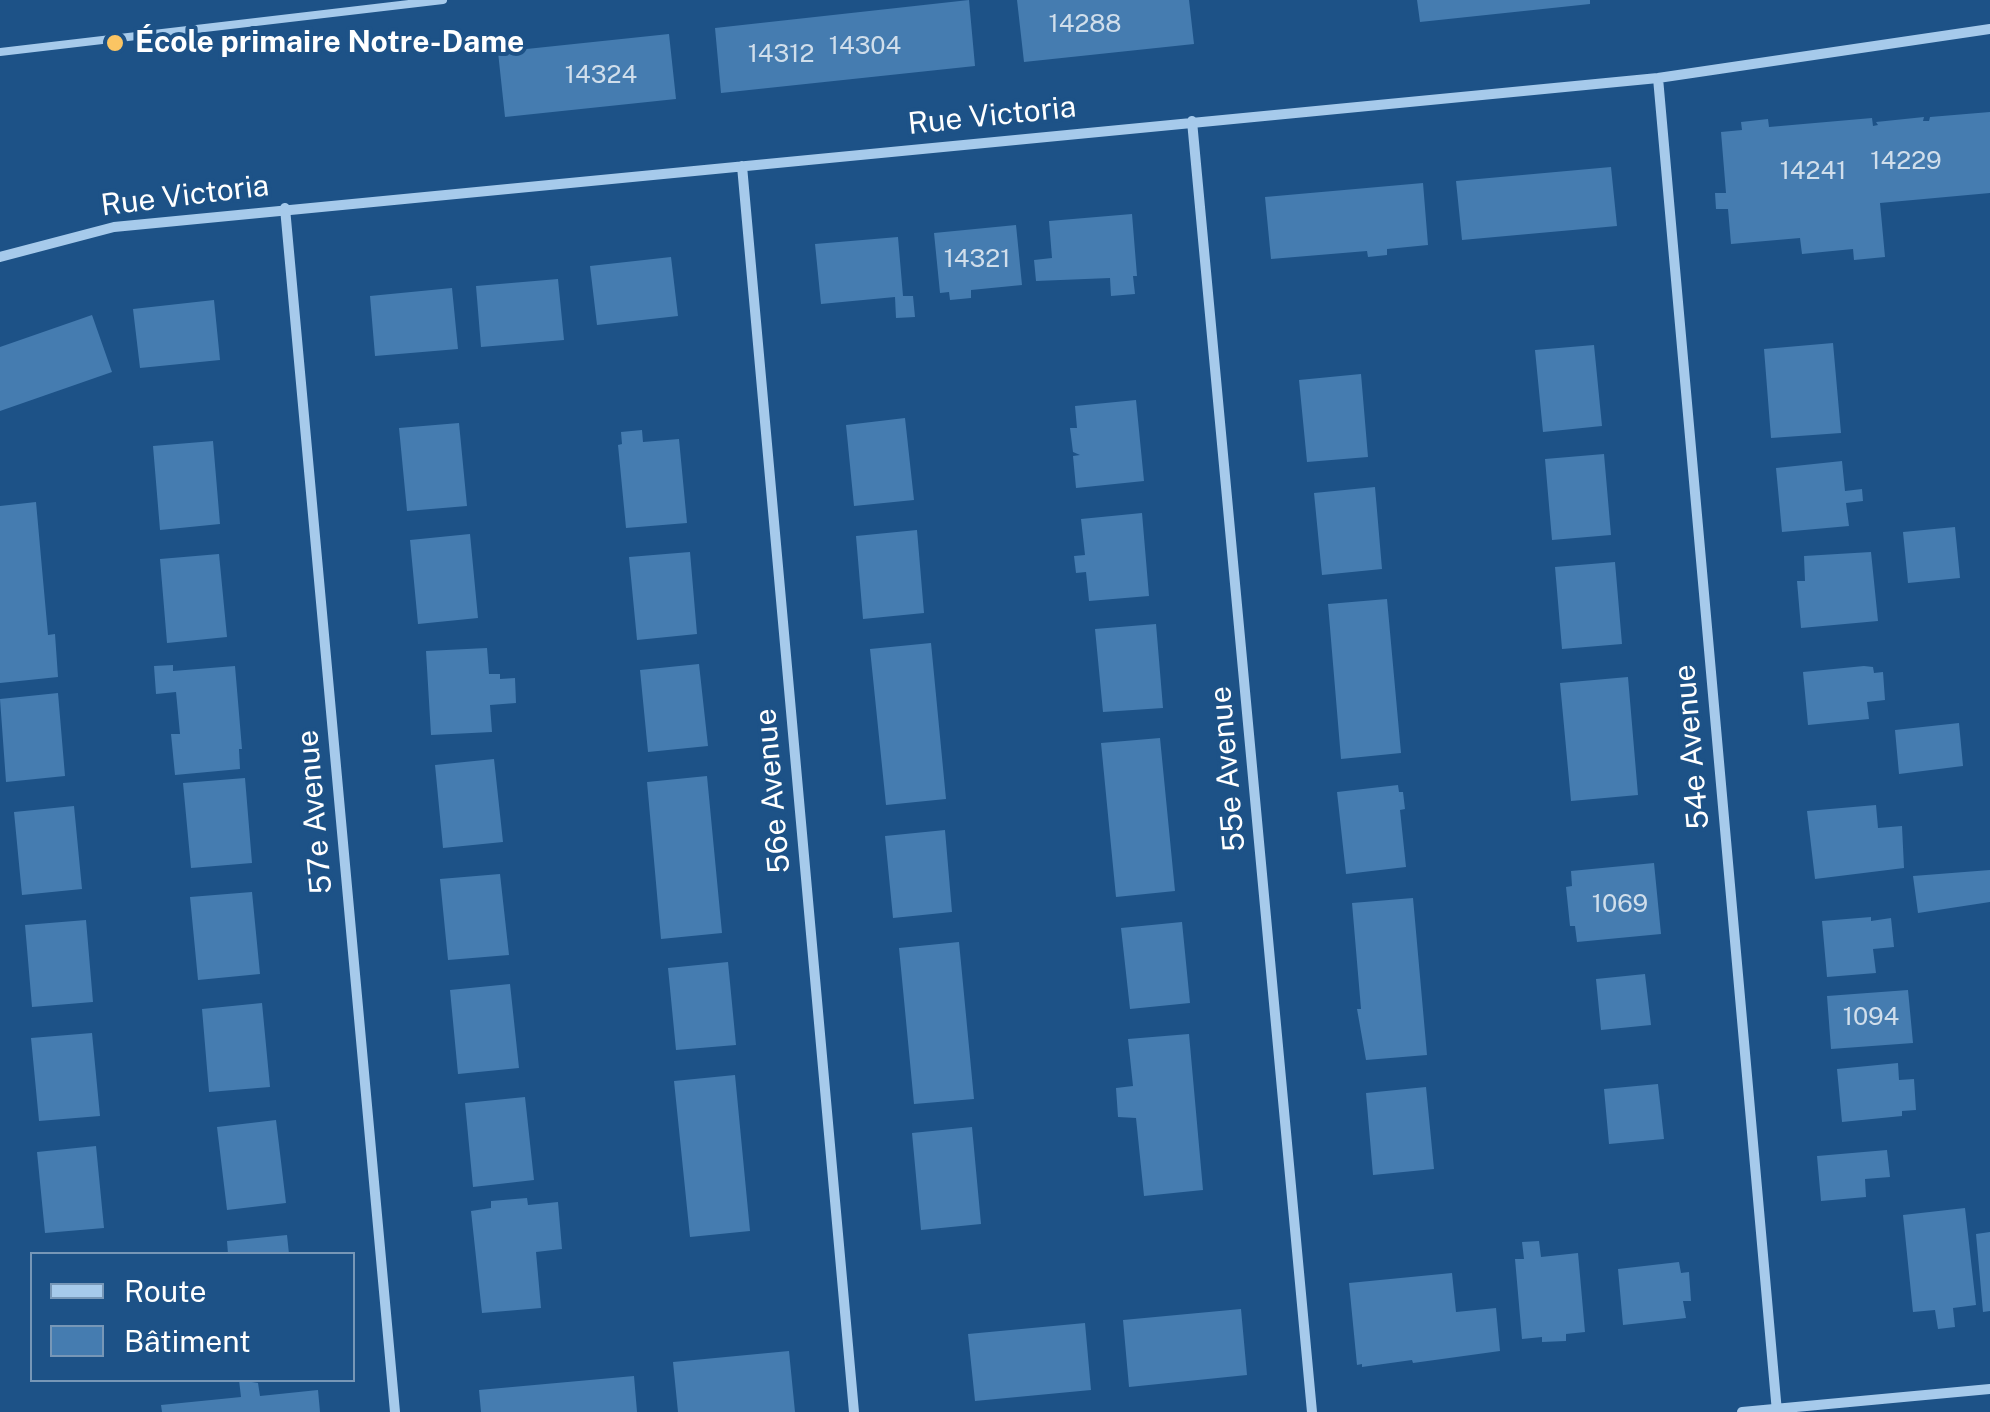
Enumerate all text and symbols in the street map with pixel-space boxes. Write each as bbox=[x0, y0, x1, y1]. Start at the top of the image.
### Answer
house number: 14288 bbox=[1049, 9, 1121, 39]
place label: École primaire Notre-Dame bbox=[135, 25, 524, 61]
house number: 14304 bbox=[829, 31, 901, 61]
marker: École primaire Notre-Dame bbox=[104, 32, 126, 54]
house number: 14312 bbox=[748, 39, 814, 69]
house number: 14324 bbox=[565, 60, 637, 90]
street label: Rue Victoria bbox=[906, 89, 1078, 143]
house number: 14229 bbox=[1870, 146, 1942, 176]
house number: 14241 bbox=[1780, 156, 1846, 186]
street label: Rue Victoria bbox=[99, 168, 271, 224]
house number: 14321 bbox=[944, 244, 1010, 274]
street label: 54e Avenue bbox=[1667, 663, 1717, 831]
street label: 55e Avenue bbox=[1203, 685, 1253, 853]
street label: 56e Avenue bbox=[748, 707, 798, 875]
street label: 57e Avenue bbox=[290, 728, 340, 896]
house number: 1069 bbox=[1592, 889, 1648, 919]
house number: 1094 bbox=[1843, 1002, 1899, 1032]
legend bbox=[30, 1252, 355, 1382]
text: Route bbox=[124, 1273, 206, 1309]
text: Bâtiment bbox=[124, 1323, 251, 1359]

